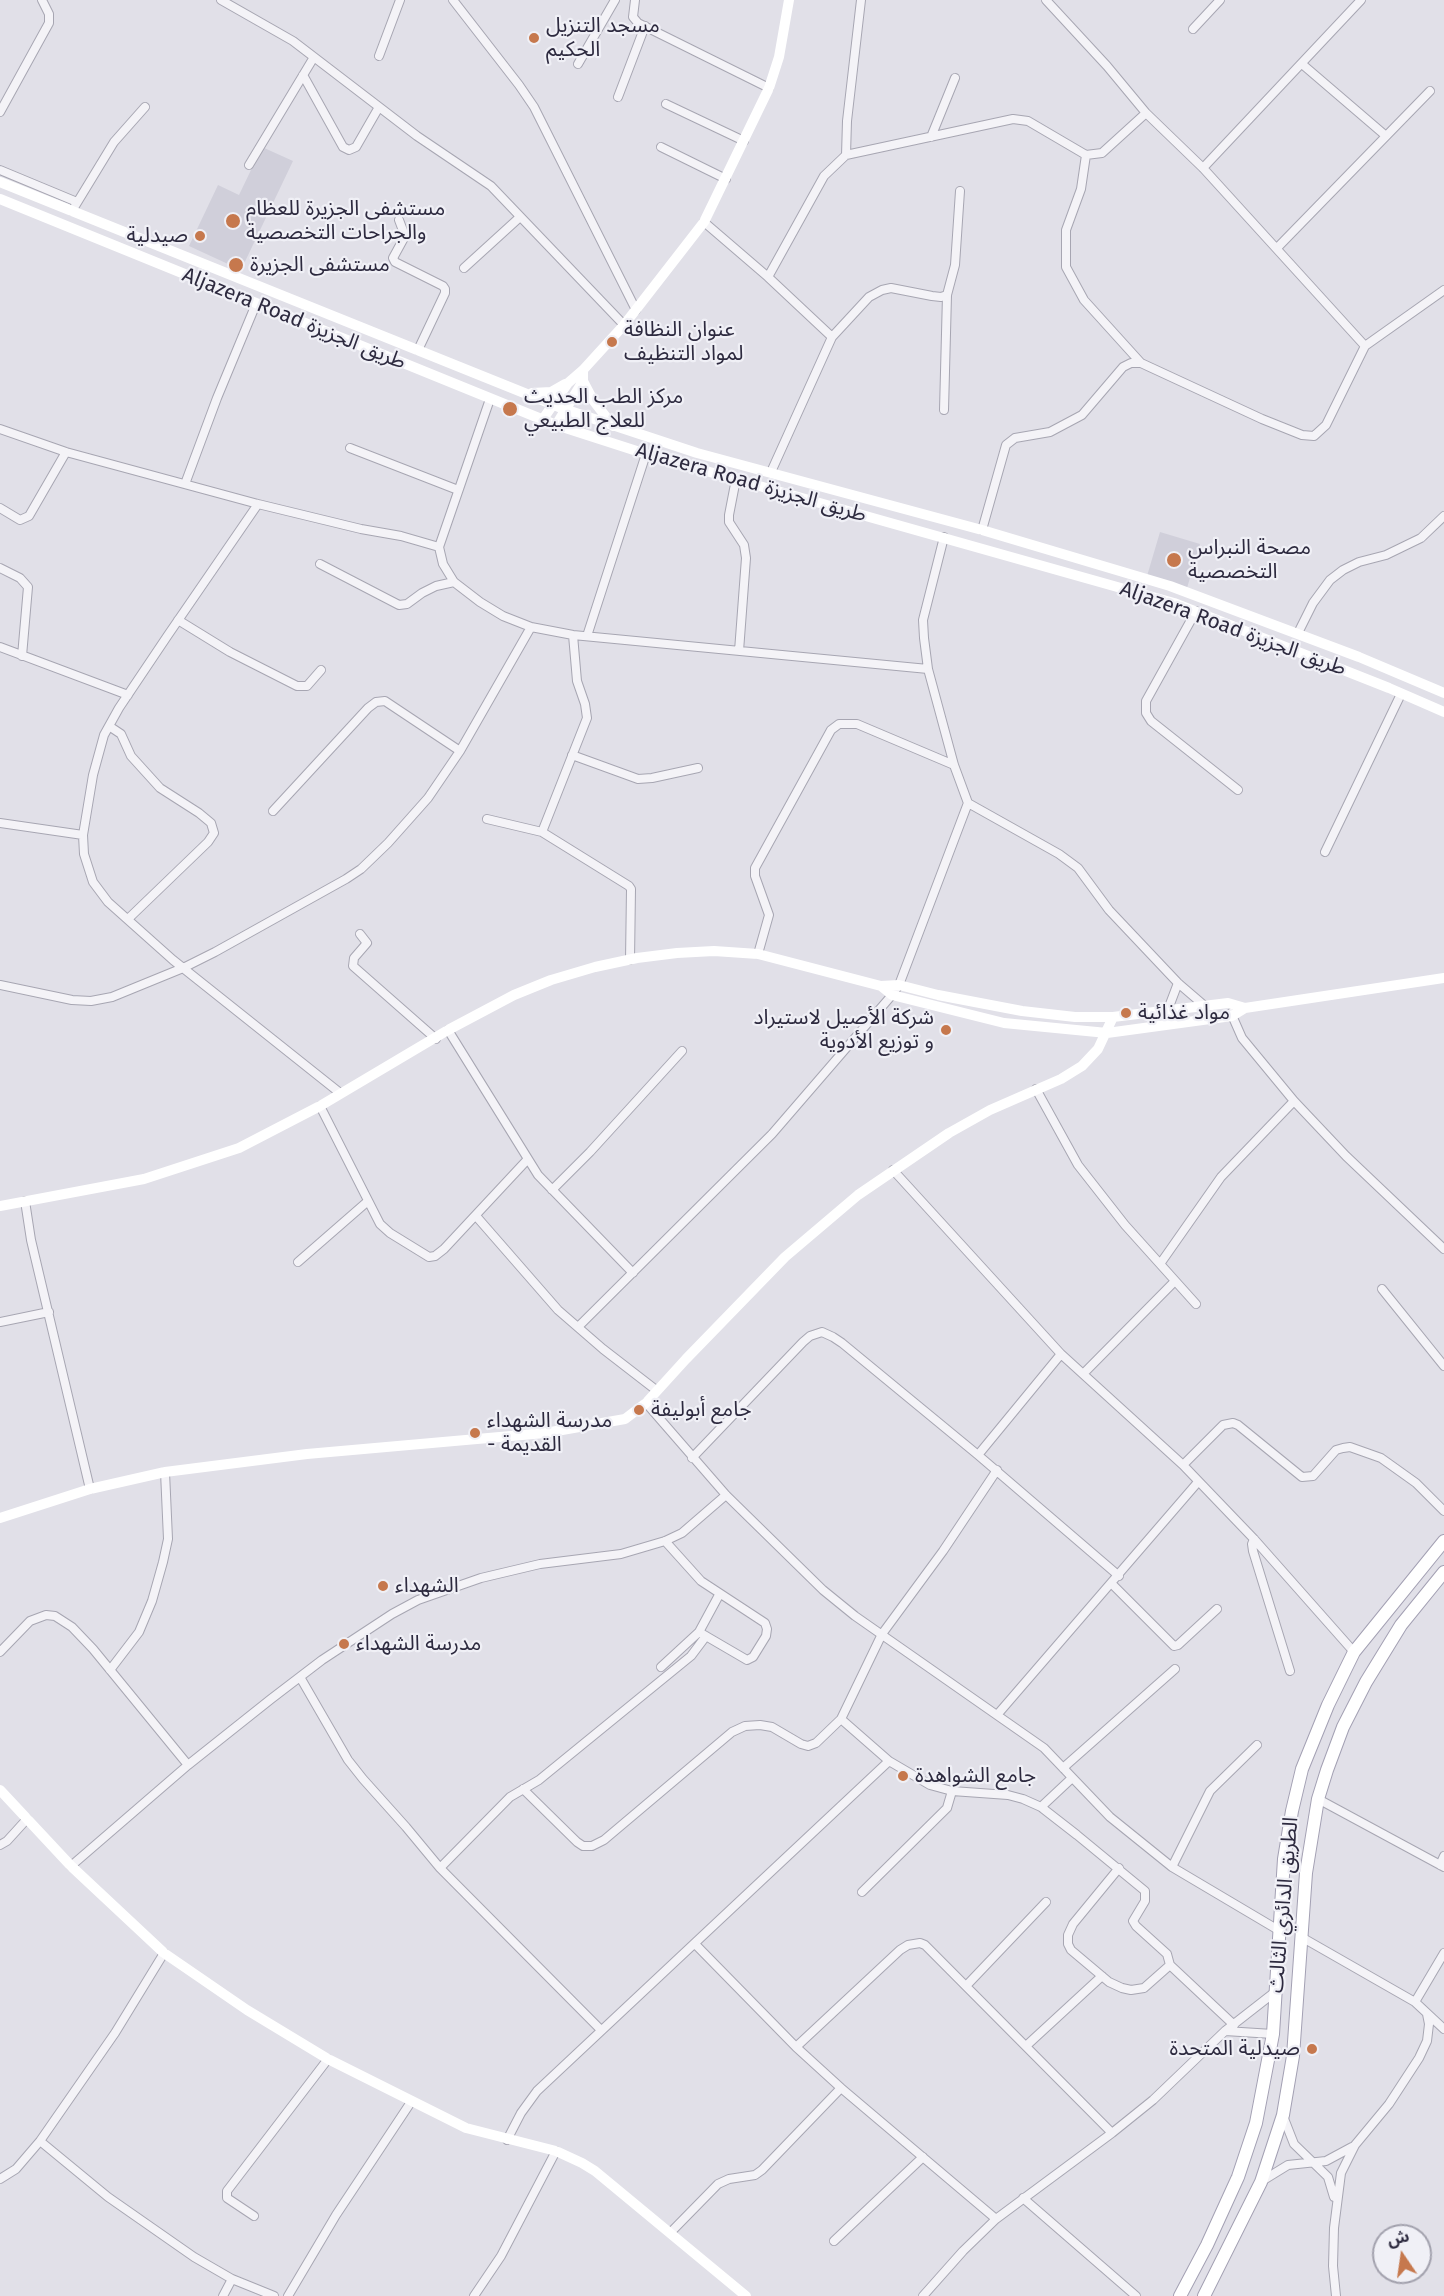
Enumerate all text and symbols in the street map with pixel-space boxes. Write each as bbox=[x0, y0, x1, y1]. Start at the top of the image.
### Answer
place label: مسجد التنزيل الحكيم bbox=[546, 13, 660, 63]
marker: مسجد التنزيل الحكيم bbox=[527, 31, 541, 45]
place label: مستشفى الجزيرة للعظام والجراحات التخصصية bbox=[246, 196, 445, 246]
marker: مستشفى الجزيرة للعظام والجراحات التخصصية bbox=[224, 212, 242, 230]
place label: صيدلية bbox=[127, 223, 188, 249]
marker: صيدلية bbox=[193, 229, 207, 243]
place label: مستشفى الجزيرة bbox=[250, 252, 390, 278]
marker: مستشفى الجزيرة bbox=[227, 256, 245, 274]
street label: Aljazera Road طريق الجزيزة bbox=[179, 263, 409, 375]
place label: عنوان النظافة لمواد التنظيف bbox=[624, 317, 743, 367]
marker: عنوان النظافة لمواد التنظيف bbox=[605, 335, 619, 349]
place label: مركز الطب الحديث للعلاج الطبيعي bbox=[524, 384, 683, 434]
marker: مركز الطب الحديث للعلاج الطبيعي bbox=[501, 400, 519, 418]
street label: Aljazera Road طريق الجزيزة bbox=[633, 438, 869, 528]
place label: مصحة النبراس التخصصية bbox=[1188, 535, 1311, 585]
marker: مصحة النبراس التخصصية bbox=[1165, 551, 1183, 569]
street label: Aljazera Road طريق الجزيزة bbox=[1116, 576, 1350, 682]
place label: مواد غذائية bbox=[1138, 1000, 1230, 1026]
place label: شركة الأصيل لاستيراد و توزيع الأدوية bbox=[754, 1005, 934, 1055]
marker: مواد غذائية bbox=[1119, 1006, 1133, 1020]
marker: شركة الأصيل لاستيراد و توزيع الأدوية bbox=[939, 1023, 953, 1037]
place label: جامع أبوليفة bbox=[651, 1397, 752, 1423]
marker: جامع أبوليفة bbox=[632, 1403, 646, 1417]
place label: مدرسة الشهداء - القديمة bbox=[487, 1408, 612, 1458]
marker: مدرسة الشهداء - القديمة bbox=[468, 1426, 482, 1440]
place label: الشهداء bbox=[395, 1573, 459, 1599]
marker: الشهداء bbox=[376, 1579, 390, 1593]
place label: مدرسة الشهداء bbox=[356, 1631, 481, 1657]
marker: مدرسة الشهداء bbox=[337, 1637, 351, 1651]
place label: جامع الشواهدة bbox=[915, 1763, 1036, 1789]
marker: جامع الشواهدة bbox=[896, 1769, 910, 1783]
street label: الطريق الدائري الثالث bbox=[1264, 1816, 1304, 1994]
place label: صيدلية المتحدة bbox=[1169, 2036, 1300, 2062]
marker: صيدلية المتحدة bbox=[1305, 2042, 1319, 2056]
north arrow bbox=[1372, 2224, 1432, 2284]
text: ش bbox=[1385, 2226, 1411, 2250]

